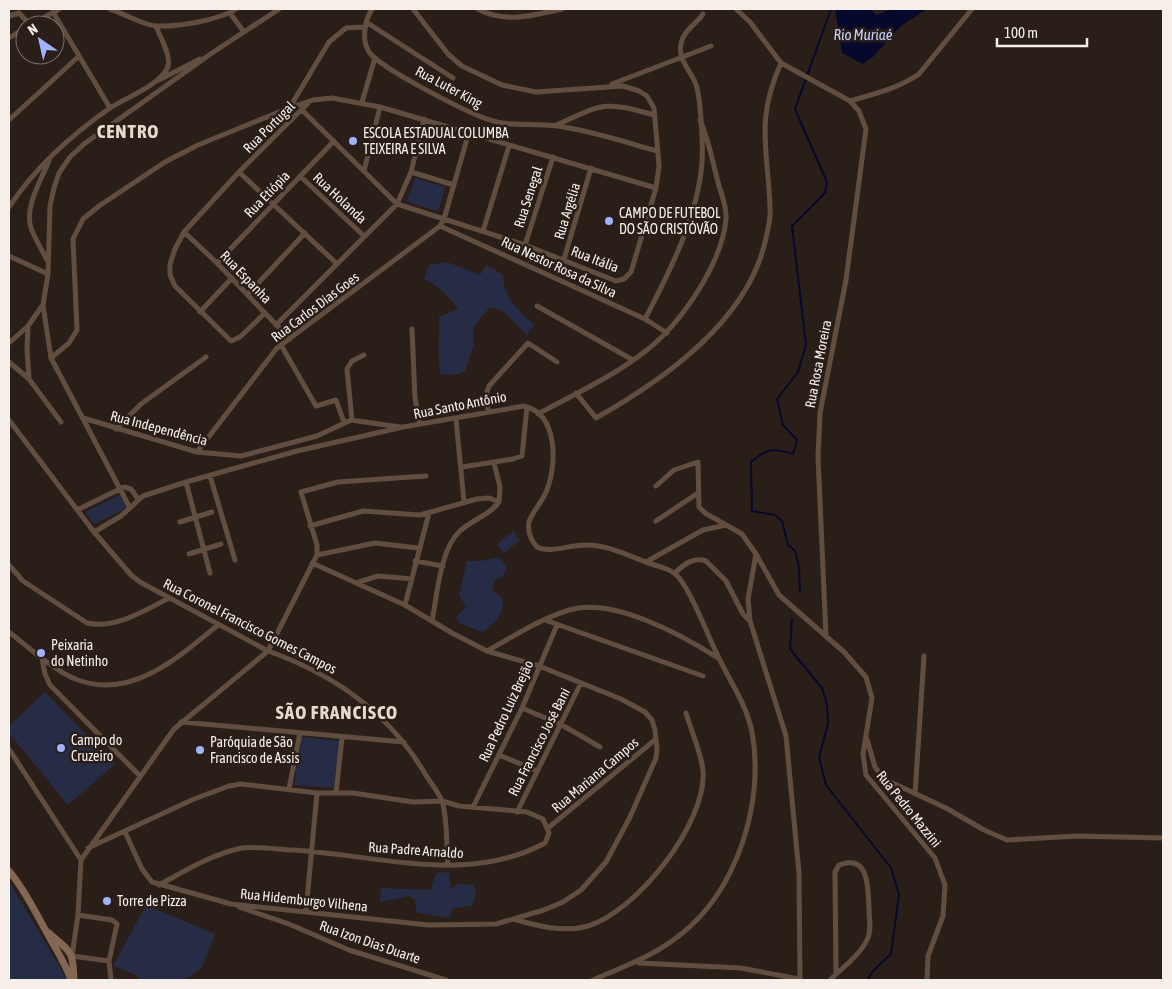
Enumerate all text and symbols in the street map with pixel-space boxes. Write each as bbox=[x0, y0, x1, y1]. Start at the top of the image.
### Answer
north arrow bbox=[15, 15, 65, 65]
scale bar bbox=[997, 15, 1087, 47]
text: N bbox=[25, 20, 41, 38]
text: 100 m bbox=[1004, 24, 1038, 41]
water label: Rio Muriaé bbox=[833, 26, 893, 43]
street label: Rua Luter King bbox=[413, 63, 485, 111]
street label: Rua Portugal bbox=[240, 98, 298, 156]
district label: CENTRO bbox=[97, 120, 159, 142]
place label: ESCOLA ESTADUAL COLUMBA TEIXEIRA E SILVA bbox=[363, 125, 509, 157]
marker: ESCOLA ESTADUAL COLUMBA TEIXEIRA E SILVA bbox=[347, 135, 359, 147]
street label: Rua Senegal bbox=[511, 164, 546, 230]
street label: Rua Etiópia bbox=[241, 167, 293, 221]
street label: Rua Holanda bbox=[310, 169, 370, 227]
street label: Rua Argélia bbox=[551, 181, 583, 241]
place label: CAMPO DE FUTEBOL DO SÃO CRISTÓVÃO bbox=[619, 205, 721, 237]
marker: CAMPO DE FUTEBOL DO SÃO CRISTÓVÃO bbox=[603, 215, 615, 227]
street label: Rua Nestor Rosa da Silva bbox=[499, 233, 619, 301]
street label: Rua Itália bbox=[569, 243, 621, 275]
street label: Rua Espanha bbox=[217, 248, 275, 306]
street label: Rua Carlos Dias Goes bbox=[268, 269, 362, 345]
street label: Rua Rosa Moreira bbox=[802, 319, 834, 409]
street label: Rua Santo Antônio bbox=[412, 388, 508, 422]
street label: Rua Independência bbox=[109, 407, 209, 449]
street label: Rua Coronel Francisco Gomes Campos bbox=[161, 575, 339, 677]
place label: Peixaria do Netinho bbox=[51, 637, 108, 669]
marker: Peixaria do Netinho bbox=[35, 647, 47, 659]
street label: Rua Pedro Luiz Brejão bbox=[475, 658, 537, 764]
street label: Rua Francisco José Bani bbox=[505, 685, 573, 799]
district label: SÃO FRANCISCO bbox=[276, 701, 398, 723]
place label: Campo do Cruzeiro bbox=[71, 732, 122, 764]
place label: Paróquia de São Francisco de Assis bbox=[210, 734, 299, 766]
street label: Rua Mariana Campos bbox=[548, 734, 642, 816]
marker: Campo do Cruzeiro bbox=[55, 742, 67, 754]
marker: Paróquia de São Francisco de Assis bbox=[194, 744, 206, 756]
street label: Rua Pedro Mazzini bbox=[873, 768, 945, 850]
street label: Rua Padre Arnaldo bbox=[368, 839, 464, 861]
street label: Rua Hidemburgo Vilhena bbox=[239, 885, 369, 915]
place label: Torre de Pizza bbox=[117, 893, 187, 909]
marker: Torre de Pizza bbox=[101, 895, 113, 907]
street label: Rua Izon Dias Duarte bbox=[317, 917, 423, 967]

